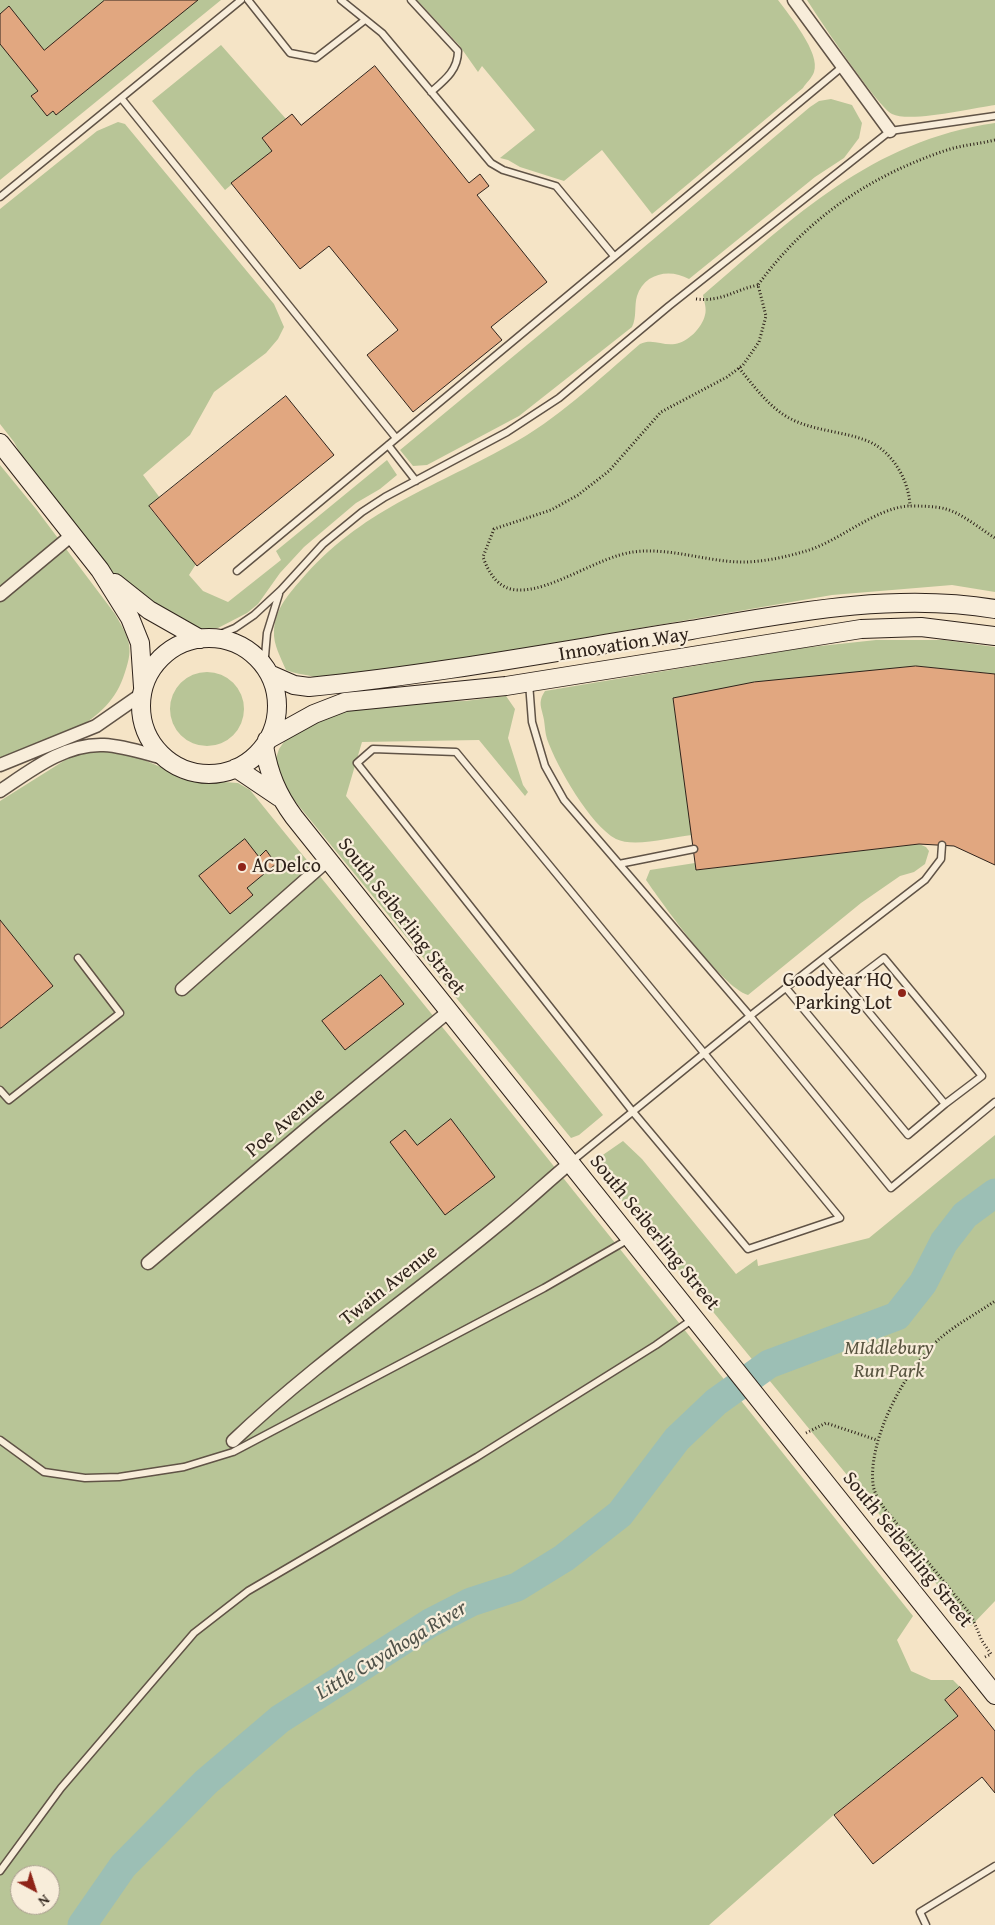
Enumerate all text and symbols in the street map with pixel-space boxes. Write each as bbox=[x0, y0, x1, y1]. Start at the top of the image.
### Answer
street label: Innovation Way bbox=[557, 623, 691, 667]
street label: South Seiberling Street bbox=[332, 833, 470, 1001]
place label: ACDelco bbox=[252, 855, 321, 879]
marker: ACDelco bbox=[236, 861, 248, 873]
place label: Goodyear HQ Parking Lot bbox=[783, 969, 892, 1016]
marker: Goodyear HQ Parking Lot bbox=[896, 987, 908, 999]
street label: Poe Avenue bbox=[241, 1083, 331, 1163]
street label: South Seiberling Street bbox=[584, 1150, 724, 1316]
street label: Twain Avenue bbox=[335, 1240, 443, 1332]
park label: MIddlebury Run Park bbox=[844, 1337, 934, 1384]
street label: South Seiberling Street bbox=[837, 1467, 977, 1633]
water label: Little Cuyahoga River bbox=[312, 1596, 472, 1706]
north arrow bbox=[10, 1865, 60, 1915]
text: N bbox=[34, 1890, 54, 1911]

